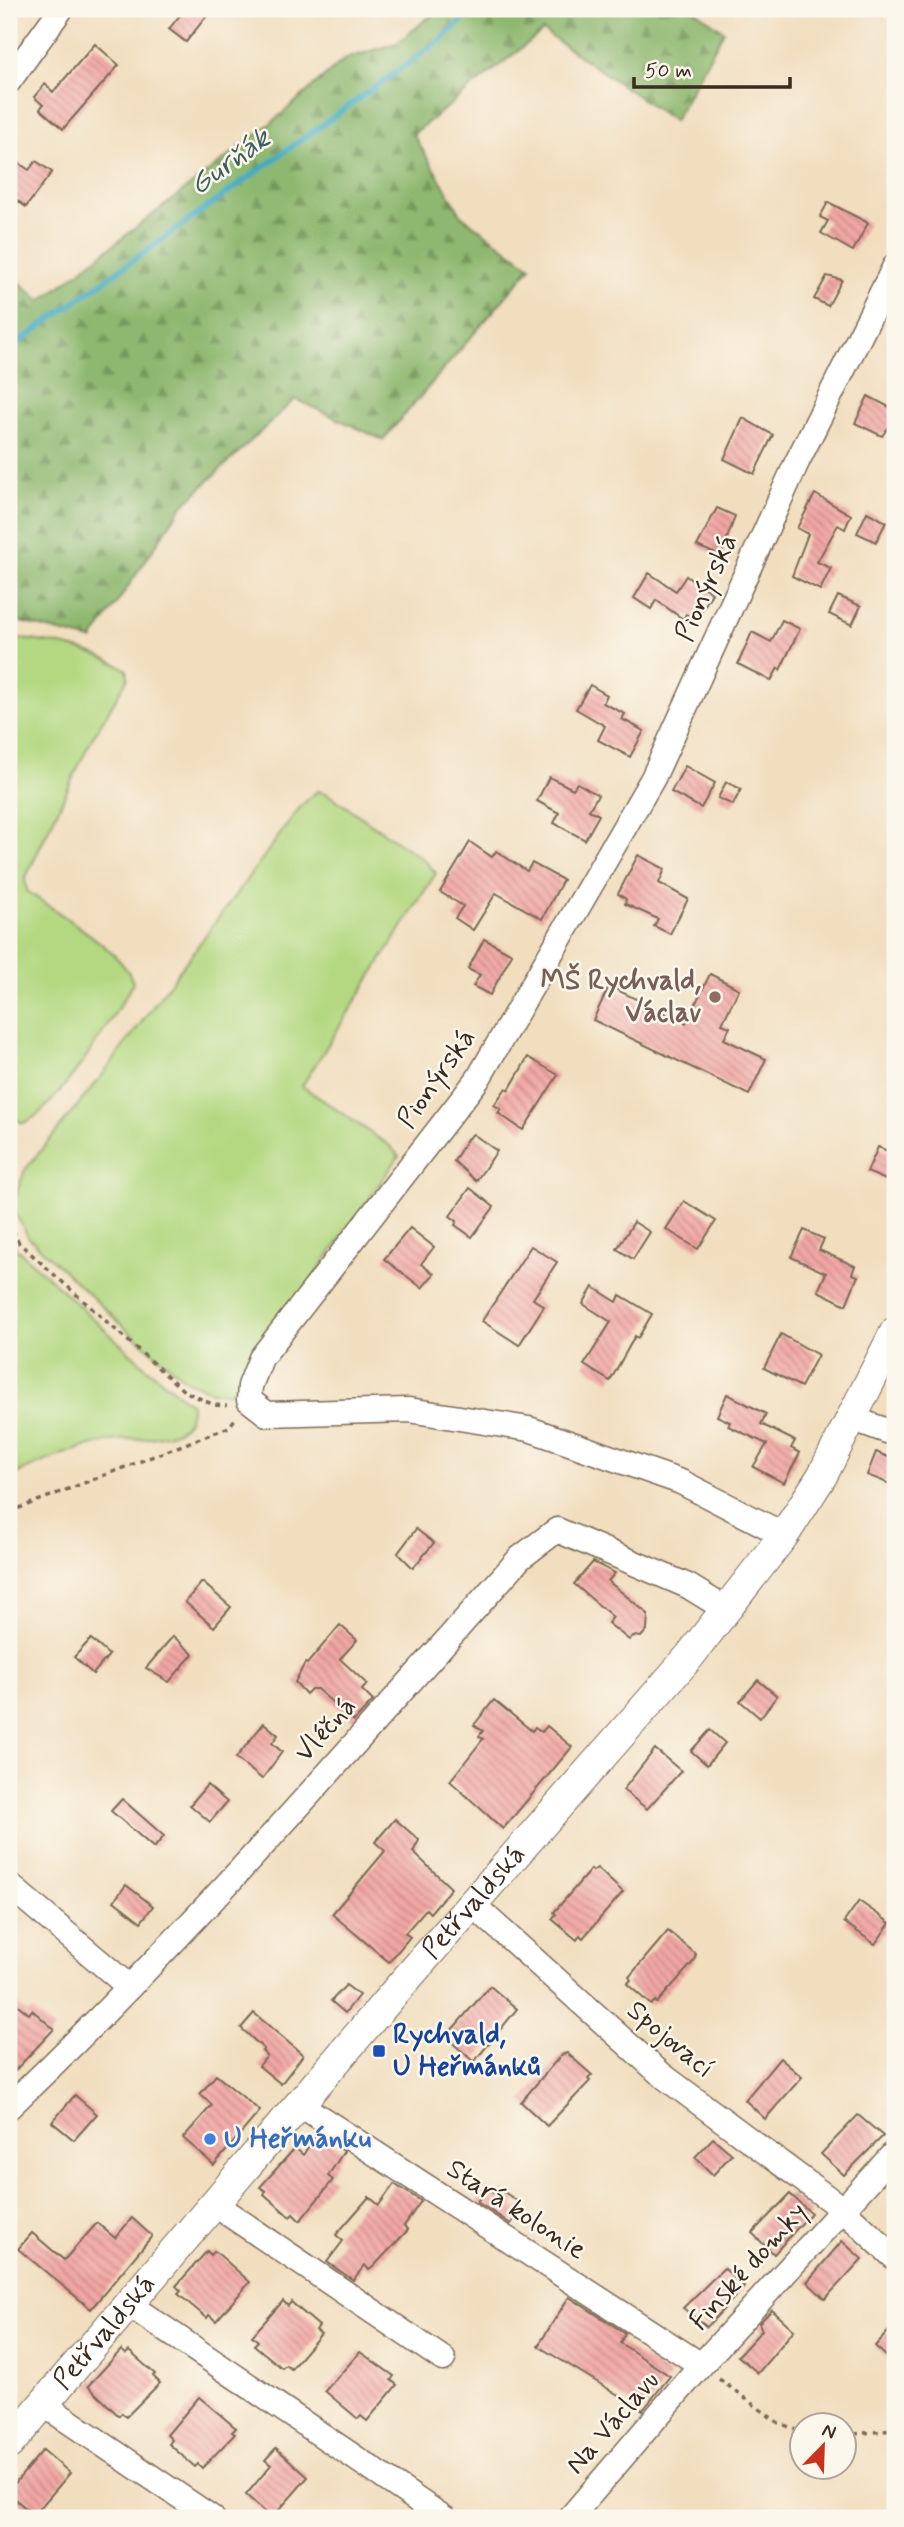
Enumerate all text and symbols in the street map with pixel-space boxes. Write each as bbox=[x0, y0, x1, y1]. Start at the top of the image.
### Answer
scale bar bbox=[634, 46, 790, 90]
text: 50 m bbox=[645, 57, 692, 85]
water label: Gurňák bbox=[182, 118, 280, 205]
street label: Pionýrská bbox=[667, 528, 747, 648]
place label: MŠ Rychvald, Václav bbox=[540, 962, 701, 1032]
marker: MŠ Rychvald, Václav bbox=[707, 989, 723, 1005]
street label: Pionýrská bbox=[389, 1022, 485, 1136]
street label: Vléčná bbox=[287, 1689, 365, 1771]
street label: Petřvaldská bbox=[414, 1837, 534, 1967]
street label: Spojovací bbox=[618, 1992, 722, 2088]
place label: Rychvald, U Heřmánků bbox=[393, 2017, 541, 2086]
marker: Rychvald, U Heřmánků bbox=[371, 2043, 387, 2059]
place label: U Heřmánku bbox=[224, 2121, 372, 2158]
marker: U Heřmánku bbox=[202, 2131, 218, 2147]
street label: Stará kolonie bbox=[439, 2151, 593, 2269]
street label: Finské domky bbox=[682, 2195, 816, 2339]
street label: Petřvaldská bbox=[45, 2267, 164, 2398]
street label: Na Václavu bbox=[558, 2363, 668, 2483]
north arrow bbox=[788, 2412, 858, 2482]
text: N bbox=[818, 2418, 840, 2446]

